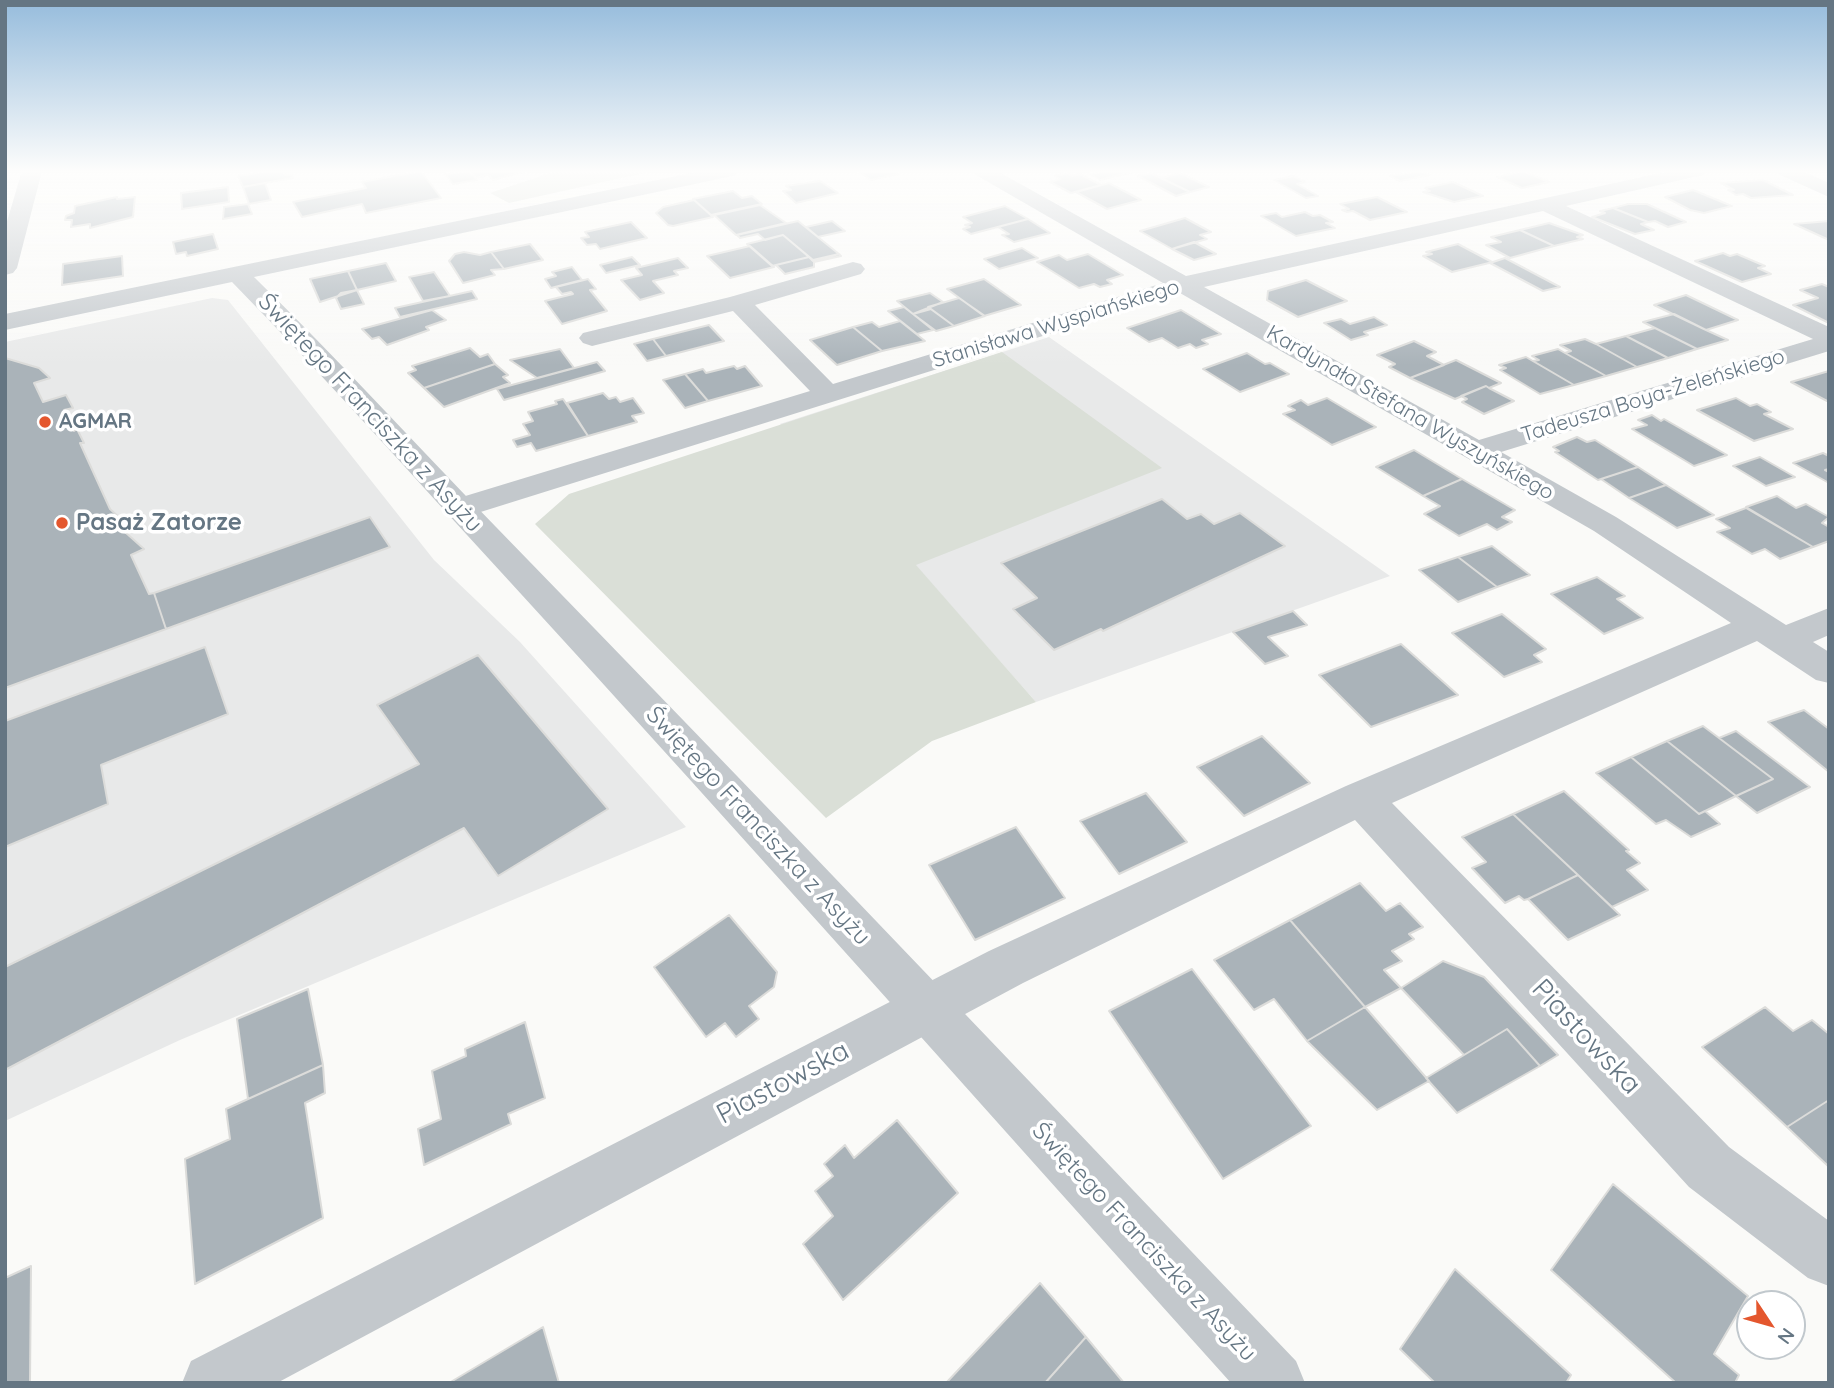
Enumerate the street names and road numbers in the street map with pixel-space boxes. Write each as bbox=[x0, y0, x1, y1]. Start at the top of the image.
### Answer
street label: Stanisława Wyspiańskiego bbox=[930, 274, 1182, 374]
street label: Świętego Franciszka z Asyżu bbox=[252, 288, 488, 538]
street label: Kardynała Stefana Wyszyńskiego bbox=[1262, 320, 1558, 506]
street label: Tadeusza Boya-Żeleńskiego bbox=[1518, 344, 1788, 448]
street label: Świętego Franciszka z Asyżu bbox=[640, 701, 876, 951]
street label: Piastowska bbox=[1524, 973, 1648, 1101]
street label: Piastowska bbox=[711, 1034, 855, 1132]
street label: Świętego Franciszka z Asyżu bbox=[1026, 1117, 1262, 1367]

